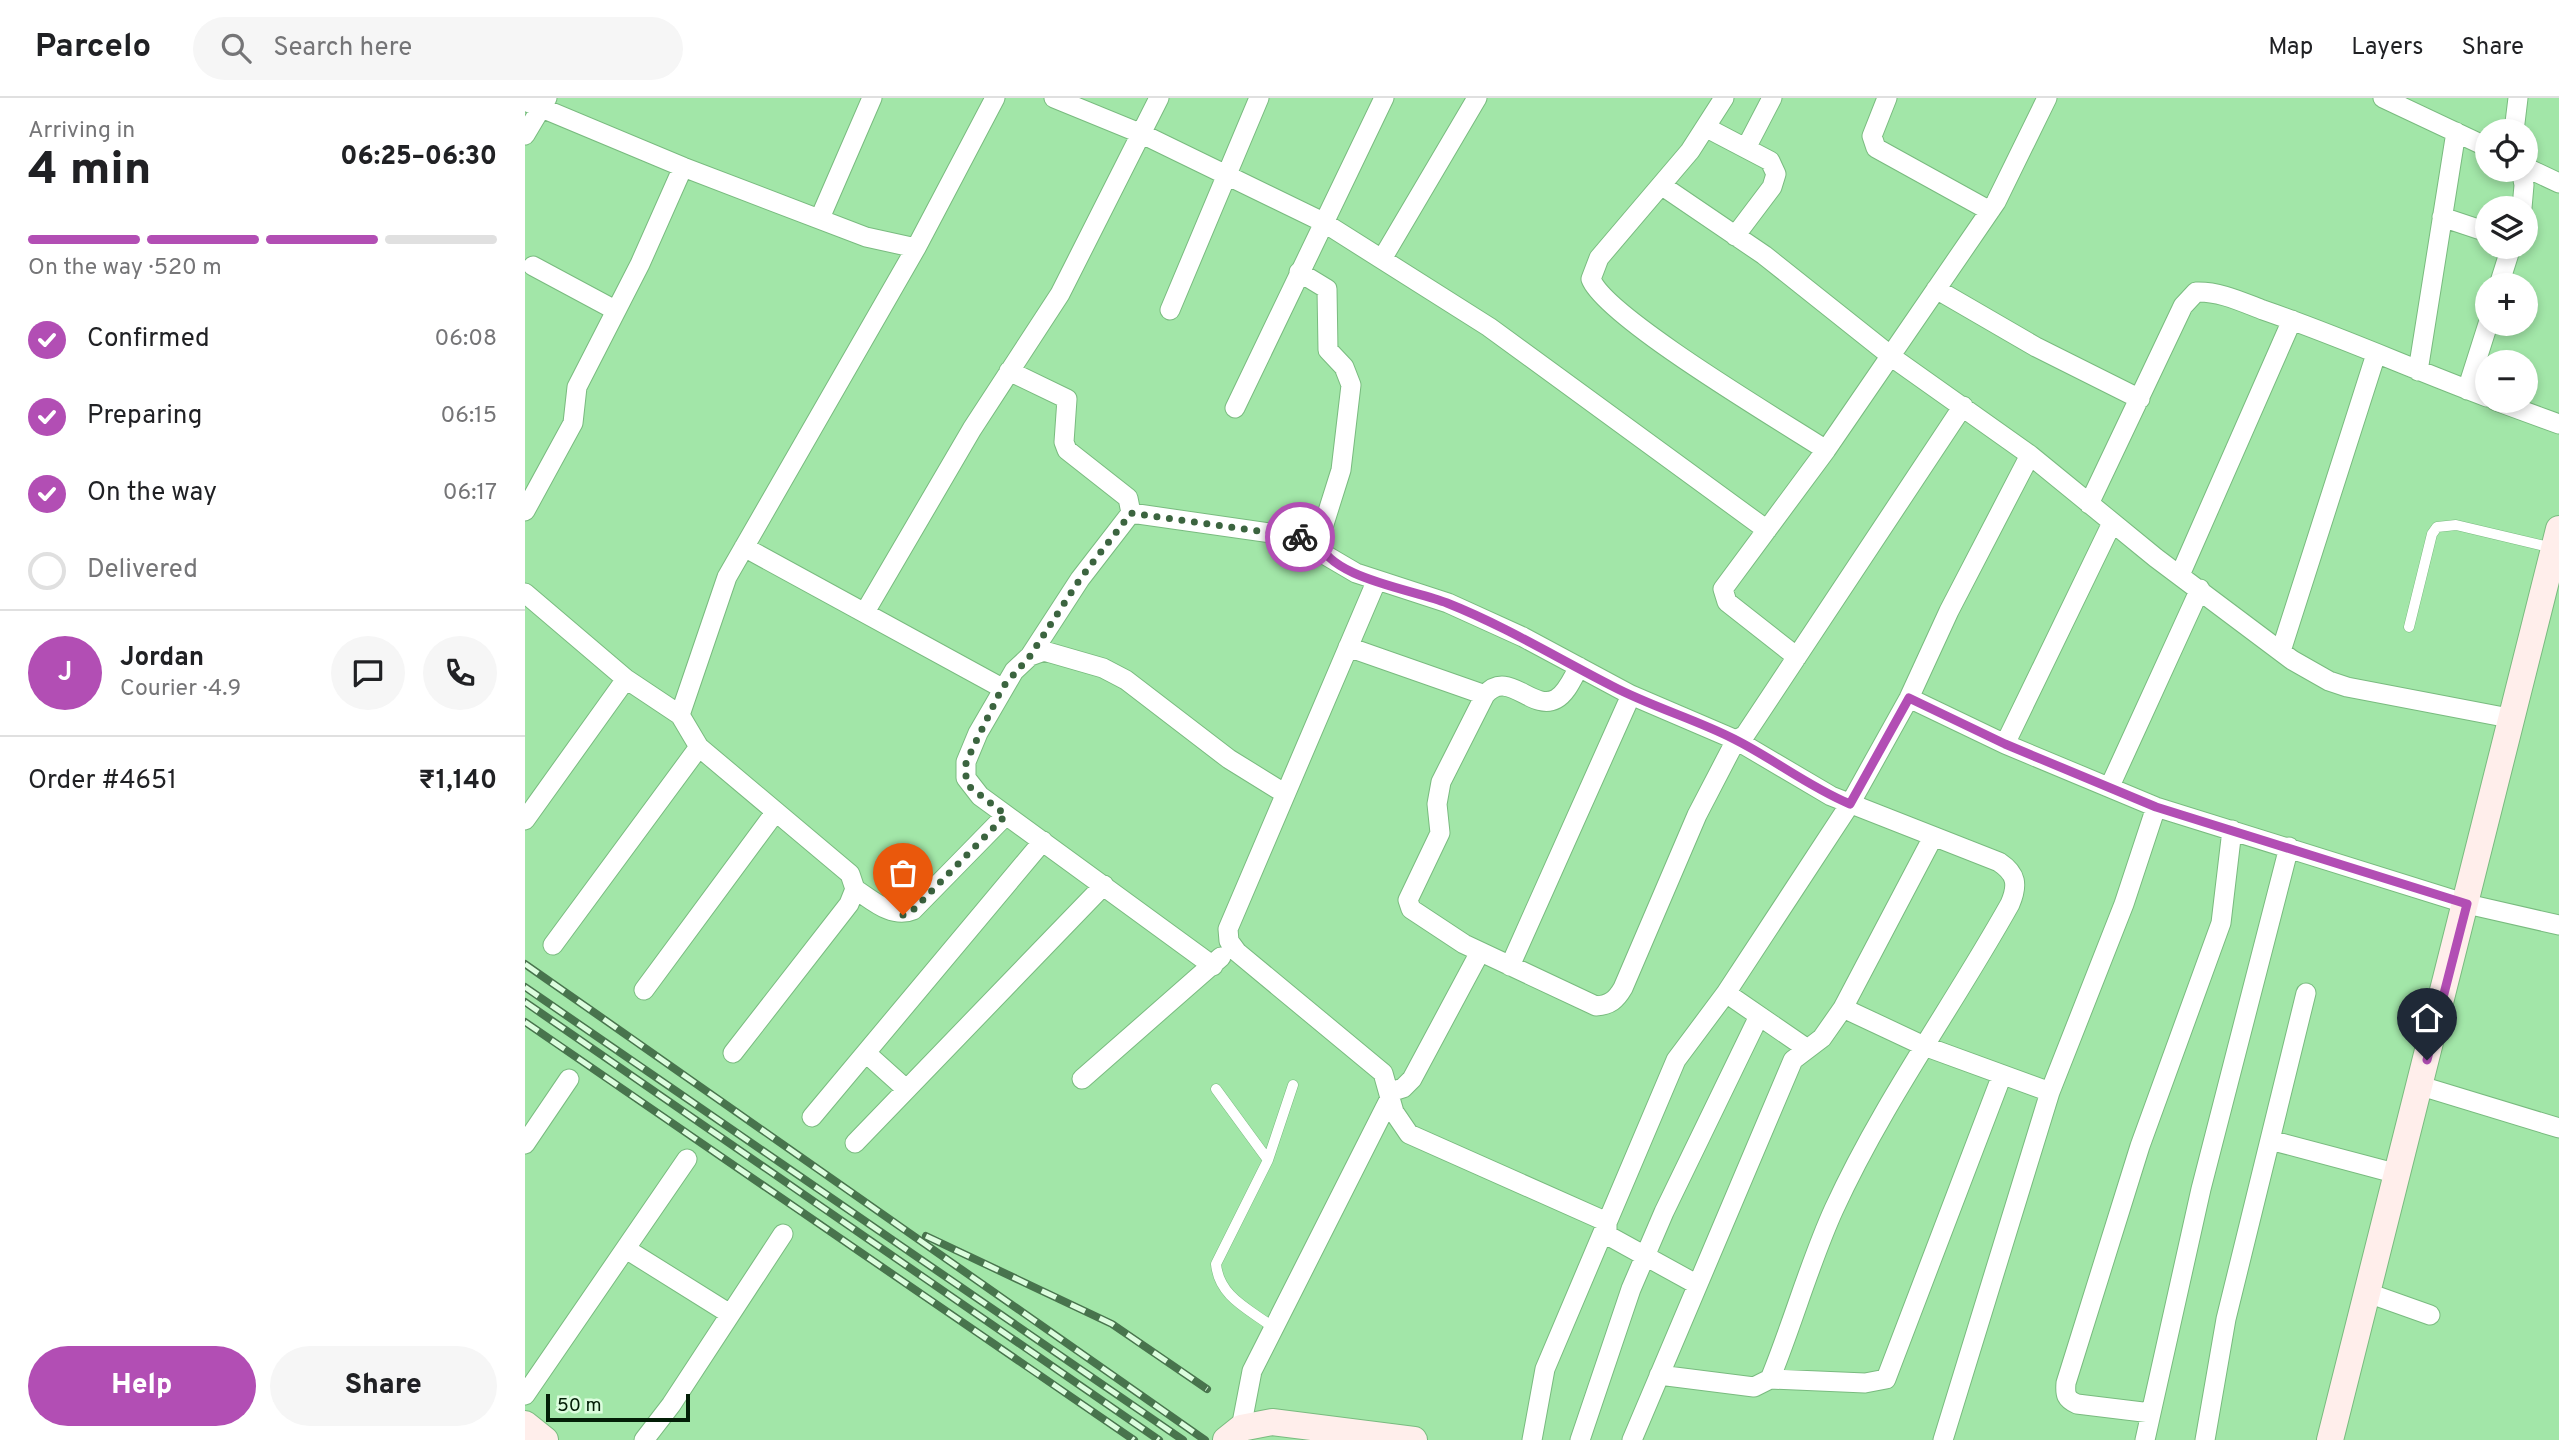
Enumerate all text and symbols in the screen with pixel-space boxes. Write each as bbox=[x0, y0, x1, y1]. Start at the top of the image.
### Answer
search box bbox=[193, 17, 683, 80]
text: Parcelo bbox=[35, 27, 151, 69]
icon: search bbox=[217, 29, 255, 67]
text: Search here bbox=[273, 32, 412, 65]
text: Map bbox=[2268, 33, 2313, 63]
text: Layers bbox=[2351, 33, 2423, 63]
text: Share bbox=[2461, 33, 2524, 63]
text: Arriving in bbox=[28, 117, 135, 146]
map controls bbox=[2475, 119, 2538, 413]
button: locate bbox=[2475, 119, 2538, 182]
text: 06:25–06:30 bbox=[340, 141, 497, 174]
text: 4 min bbox=[28, 142, 152, 201]
button: layers bbox=[2475, 196, 2538, 259]
text: On the way · 520 m bbox=[28, 254, 222, 283]
button: + bbox=[2475, 273, 2538, 336]
icon: check bbox=[28, 321, 66, 359]
text: Confirmed bbox=[87, 323, 210, 356]
text: 06:08 bbox=[435, 325, 497, 354]
button: − bbox=[2475, 350, 2538, 413]
icon: check bbox=[28, 398, 66, 436]
text: Preparing bbox=[87, 400, 202, 433]
text: 06:15 bbox=[440, 402, 497, 431]
icon: check bbox=[28, 475, 66, 513]
text: On the way bbox=[87, 477, 217, 510]
text: 06:17 bbox=[443, 479, 497, 508]
courier bbox=[1265, 502, 1335, 572]
icon: bike bbox=[1281, 518, 1319, 556]
text: Delivered bbox=[87, 554, 198, 587]
button: chat bbox=[331, 636, 405, 710]
button: phone bbox=[423, 636, 497, 710]
text: Jordan bbox=[120, 642, 204, 675]
text: J bbox=[58, 657, 72, 690]
text: Courier · 4.9 bbox=[120, 675, 241, 704]
text: Order #4651 bbox=[28, 765, 177, 798]
text: ₹1,140 bbox=[419, 765, 497, 798]
pin bbox=[873, 843, 933, 915]
icon: bag bbox=[884, 854, 922, 892]
pin bbox=[2397, 988, 2457, 1060]
icon: home bbox=[2408, 999, 2446, 1037]
button: Help bbox=[28, 1346, 256, 1426]
button: Share bbox=[270, 1346, 497, 1426]
scale bar bbox=[546, 1391, 689, 1423]
text: 50 m bbox=[557, 1394, 602, 1418]

